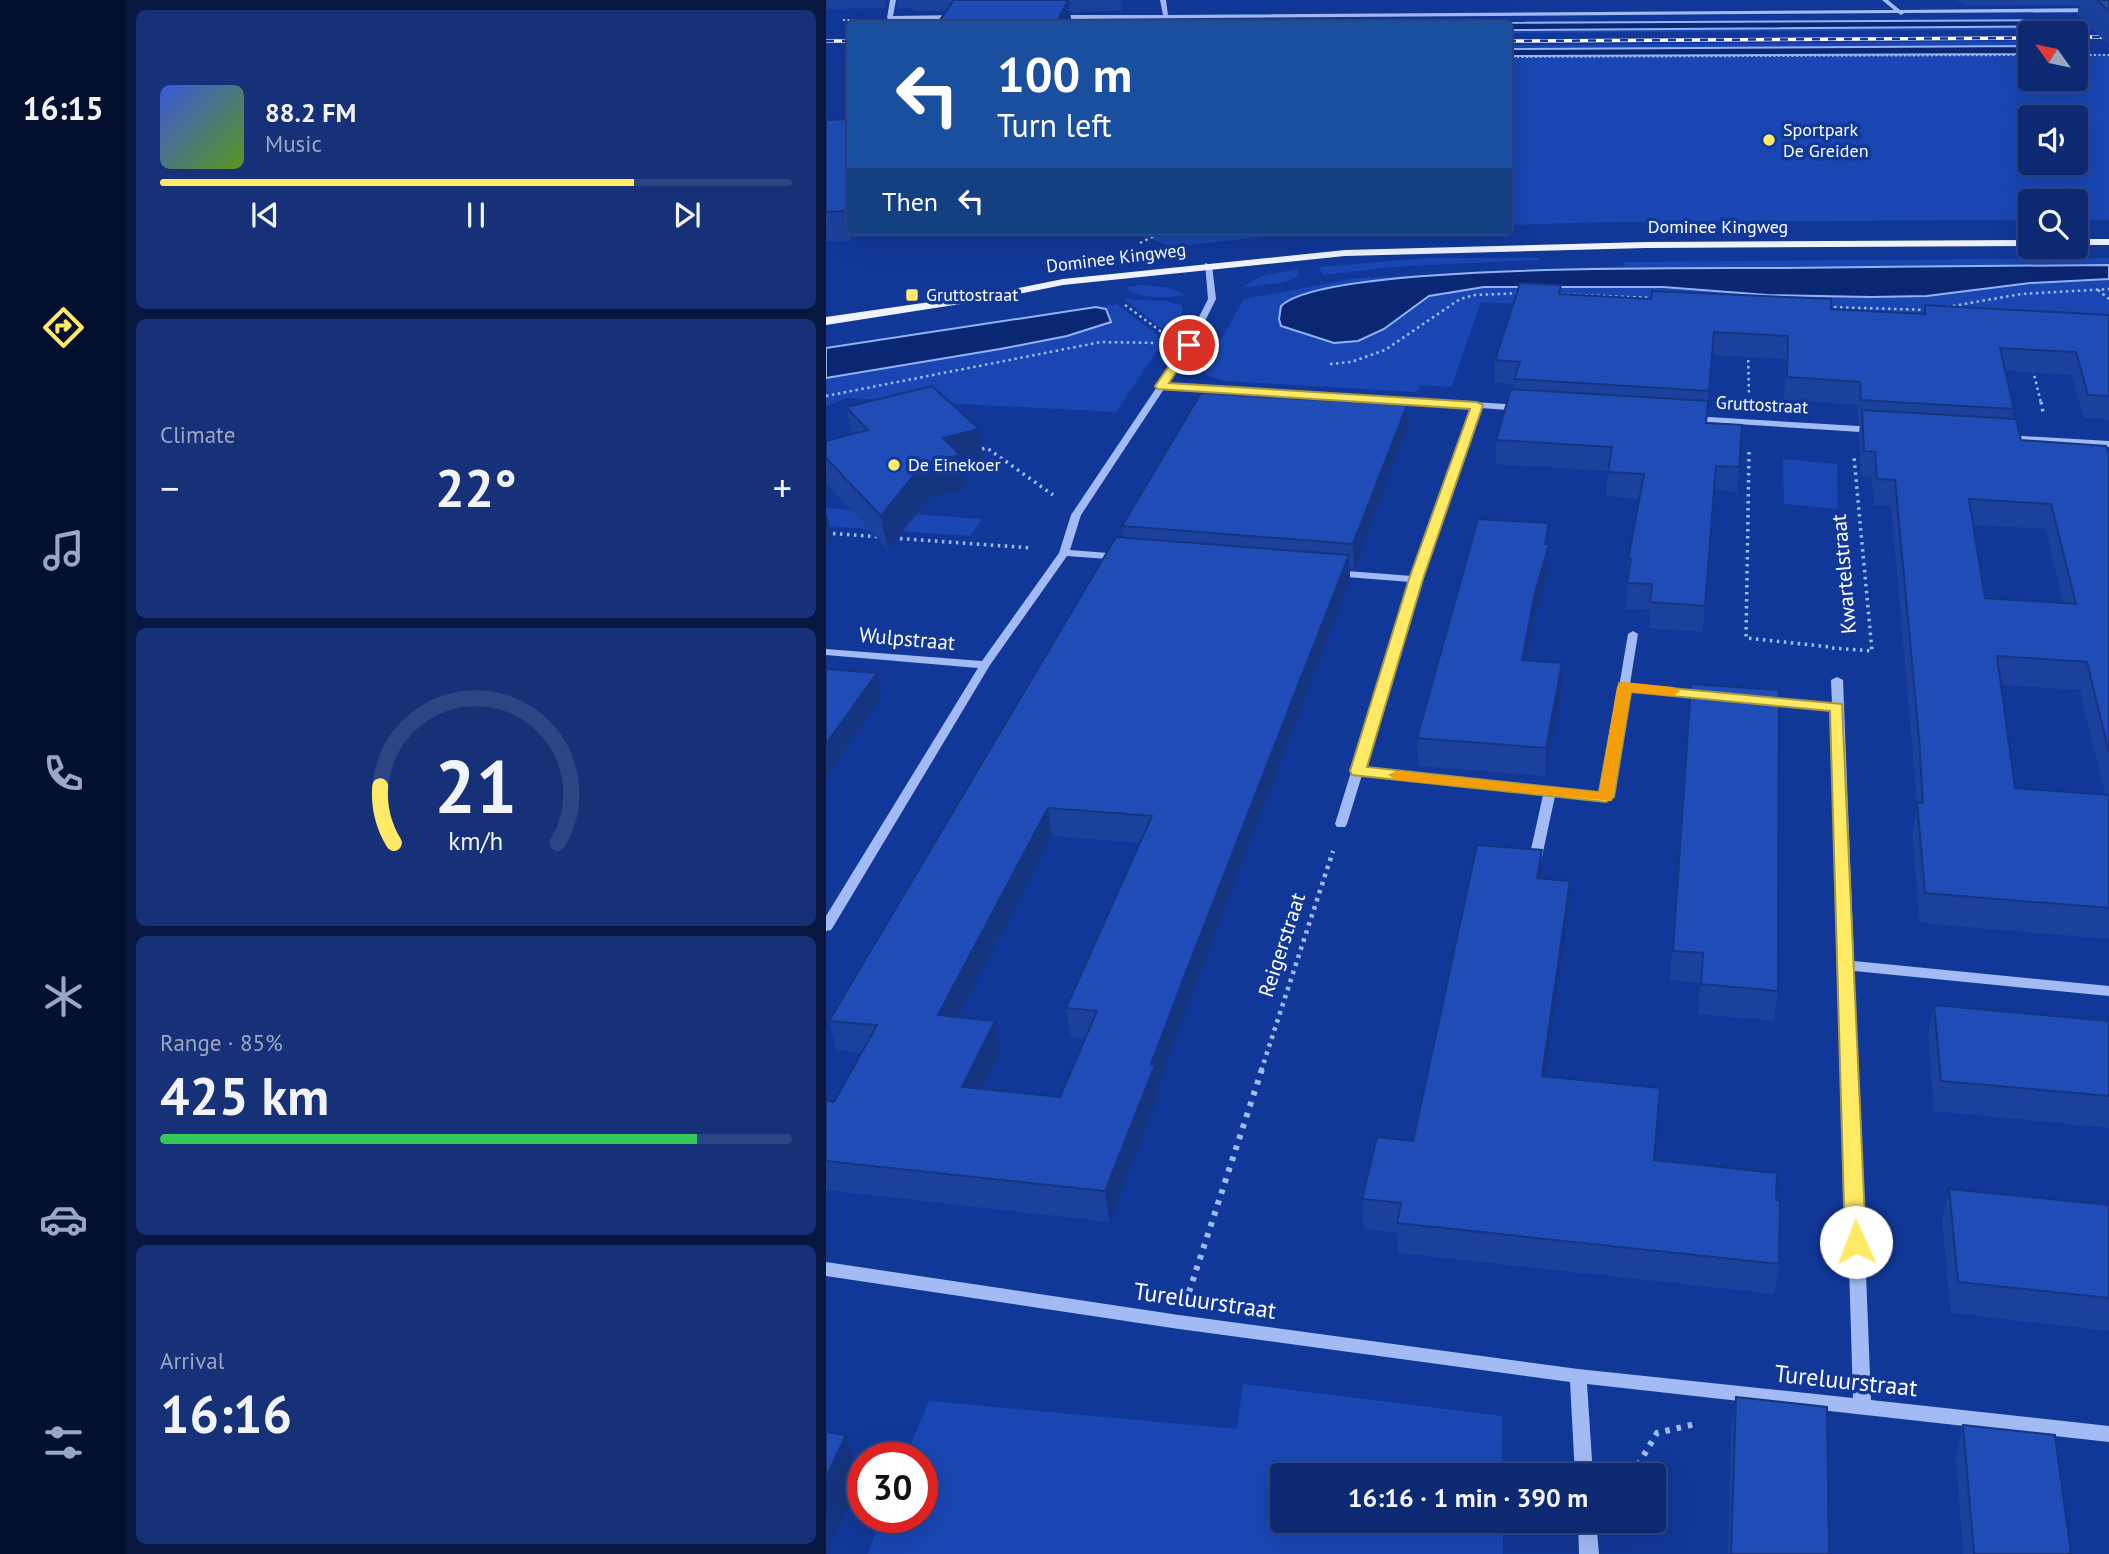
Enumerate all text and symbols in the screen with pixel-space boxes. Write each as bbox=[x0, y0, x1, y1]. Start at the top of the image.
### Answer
north arrow bbox=[2018, 21, 2088, 91]
map controls bbox=[2018, 21, 2088, 259]
text: 100 m bbox=[997, 42, 1132, 106]
icon: left bbox=[882, 49, 973, 140]
text: 16:15 bbox=[22, 87, 104, 129]
text: 88.2 FM bbox=[265, 96, 356, 129]
text: Turn left bbox=[997, 104, 1112, 146]
button: sound bbox=[2018, 105, 2088, 175]
place label: Sportpark De Greiden bbox=[1783, 118, 1869, 162]
text: Music bbox=[265, 129, 322, 158]
marker: Sportpark De Greiden bbox=[1761, 132, 1777, 148]
icon: left bbox=[952, 182, 990, 220]
text: Then bbox=[882, 185, 938, 218]
button: search bbox=[2018, 189, 2088, 259]
icon: previous bbox=[246, 196, 284, 234]
icon: pause bbox=[457, 196, 495, 234]
icon: next bbox=[668, 196, 706, 234]
street label: Dominee Kingweg bbox=[1648, 215, 1788, 238]
street label: Dominee Kingweg bbox=[1045, 238, 1187, 277]
place label: Gruttostraat bbox=[926, 283, 1018, 306]
marker: Gruttostraat bbox=[904, 287, 920, 303]
icon: directions bbox=[39, 303, 88, 352]
pin bbox=[1159, 315, 1219, 375]
icon: arrive bbox=[1170, 326, 1208, 364]
street label: Gruttostraat bbox=[1715, 391, 1809, 418]
text: Climate bbox=[160, 420, 235, 449]
place label: De Einekoer bbox=[908, 453, 1001, 476]
text: 22° bbox=[435, 454, 517, 521]
marker: De Einekoer bbox=[886, 457, 902, 473]
text: − bbox=[160, 463, 179, 512]
text: + bbox=[773, 463, 792, 512]
street label: Kwartelstraat bbox=[1825, 513, 1862, 635]
icon: music bbox=[39, 526, 88, 575]
street label: Wulpstraat bbox=[858, 621, 956, 656]
text: 21 bbox=[435, 739, 517, 833]
icon: phone bbox=[39, 749, 88, 798]
text: km/h bbox=[449, 825, 503, 857]
street label: Reigerstraat bbox=[1252, 889, 1311, 1000]
icon: climate bbox=[39, 972, 88, 1021]
text: Range · 85% bbox=[160, 1028, 283, 1057]
text: 425 km bbox=[160, 1062, 329, 1129]
icon: car bbox=[39, 1195, 88, 1244]
position arrow bbox=[1819, 1205, 1893, 1279]
street label: Tureluurstraat bbox=[1132, 1275, 1278, 1326]
text: Arrival bbox=[160, 1346, 224, 1375]
street label: Tureluurstraat bbox=[1773, 1358, 1919, 1403]
text: 16:16 bbox=[160, 1380, 292, 1447]
icon: filters bbox=[39, 1418, 88, 1467]
speed limit sign: 30 bbox=[847, 1442, 938, 1533]
text: 16:16 · 1 min · 390 m bbox=[1348, 1481, 1588, 1514]

